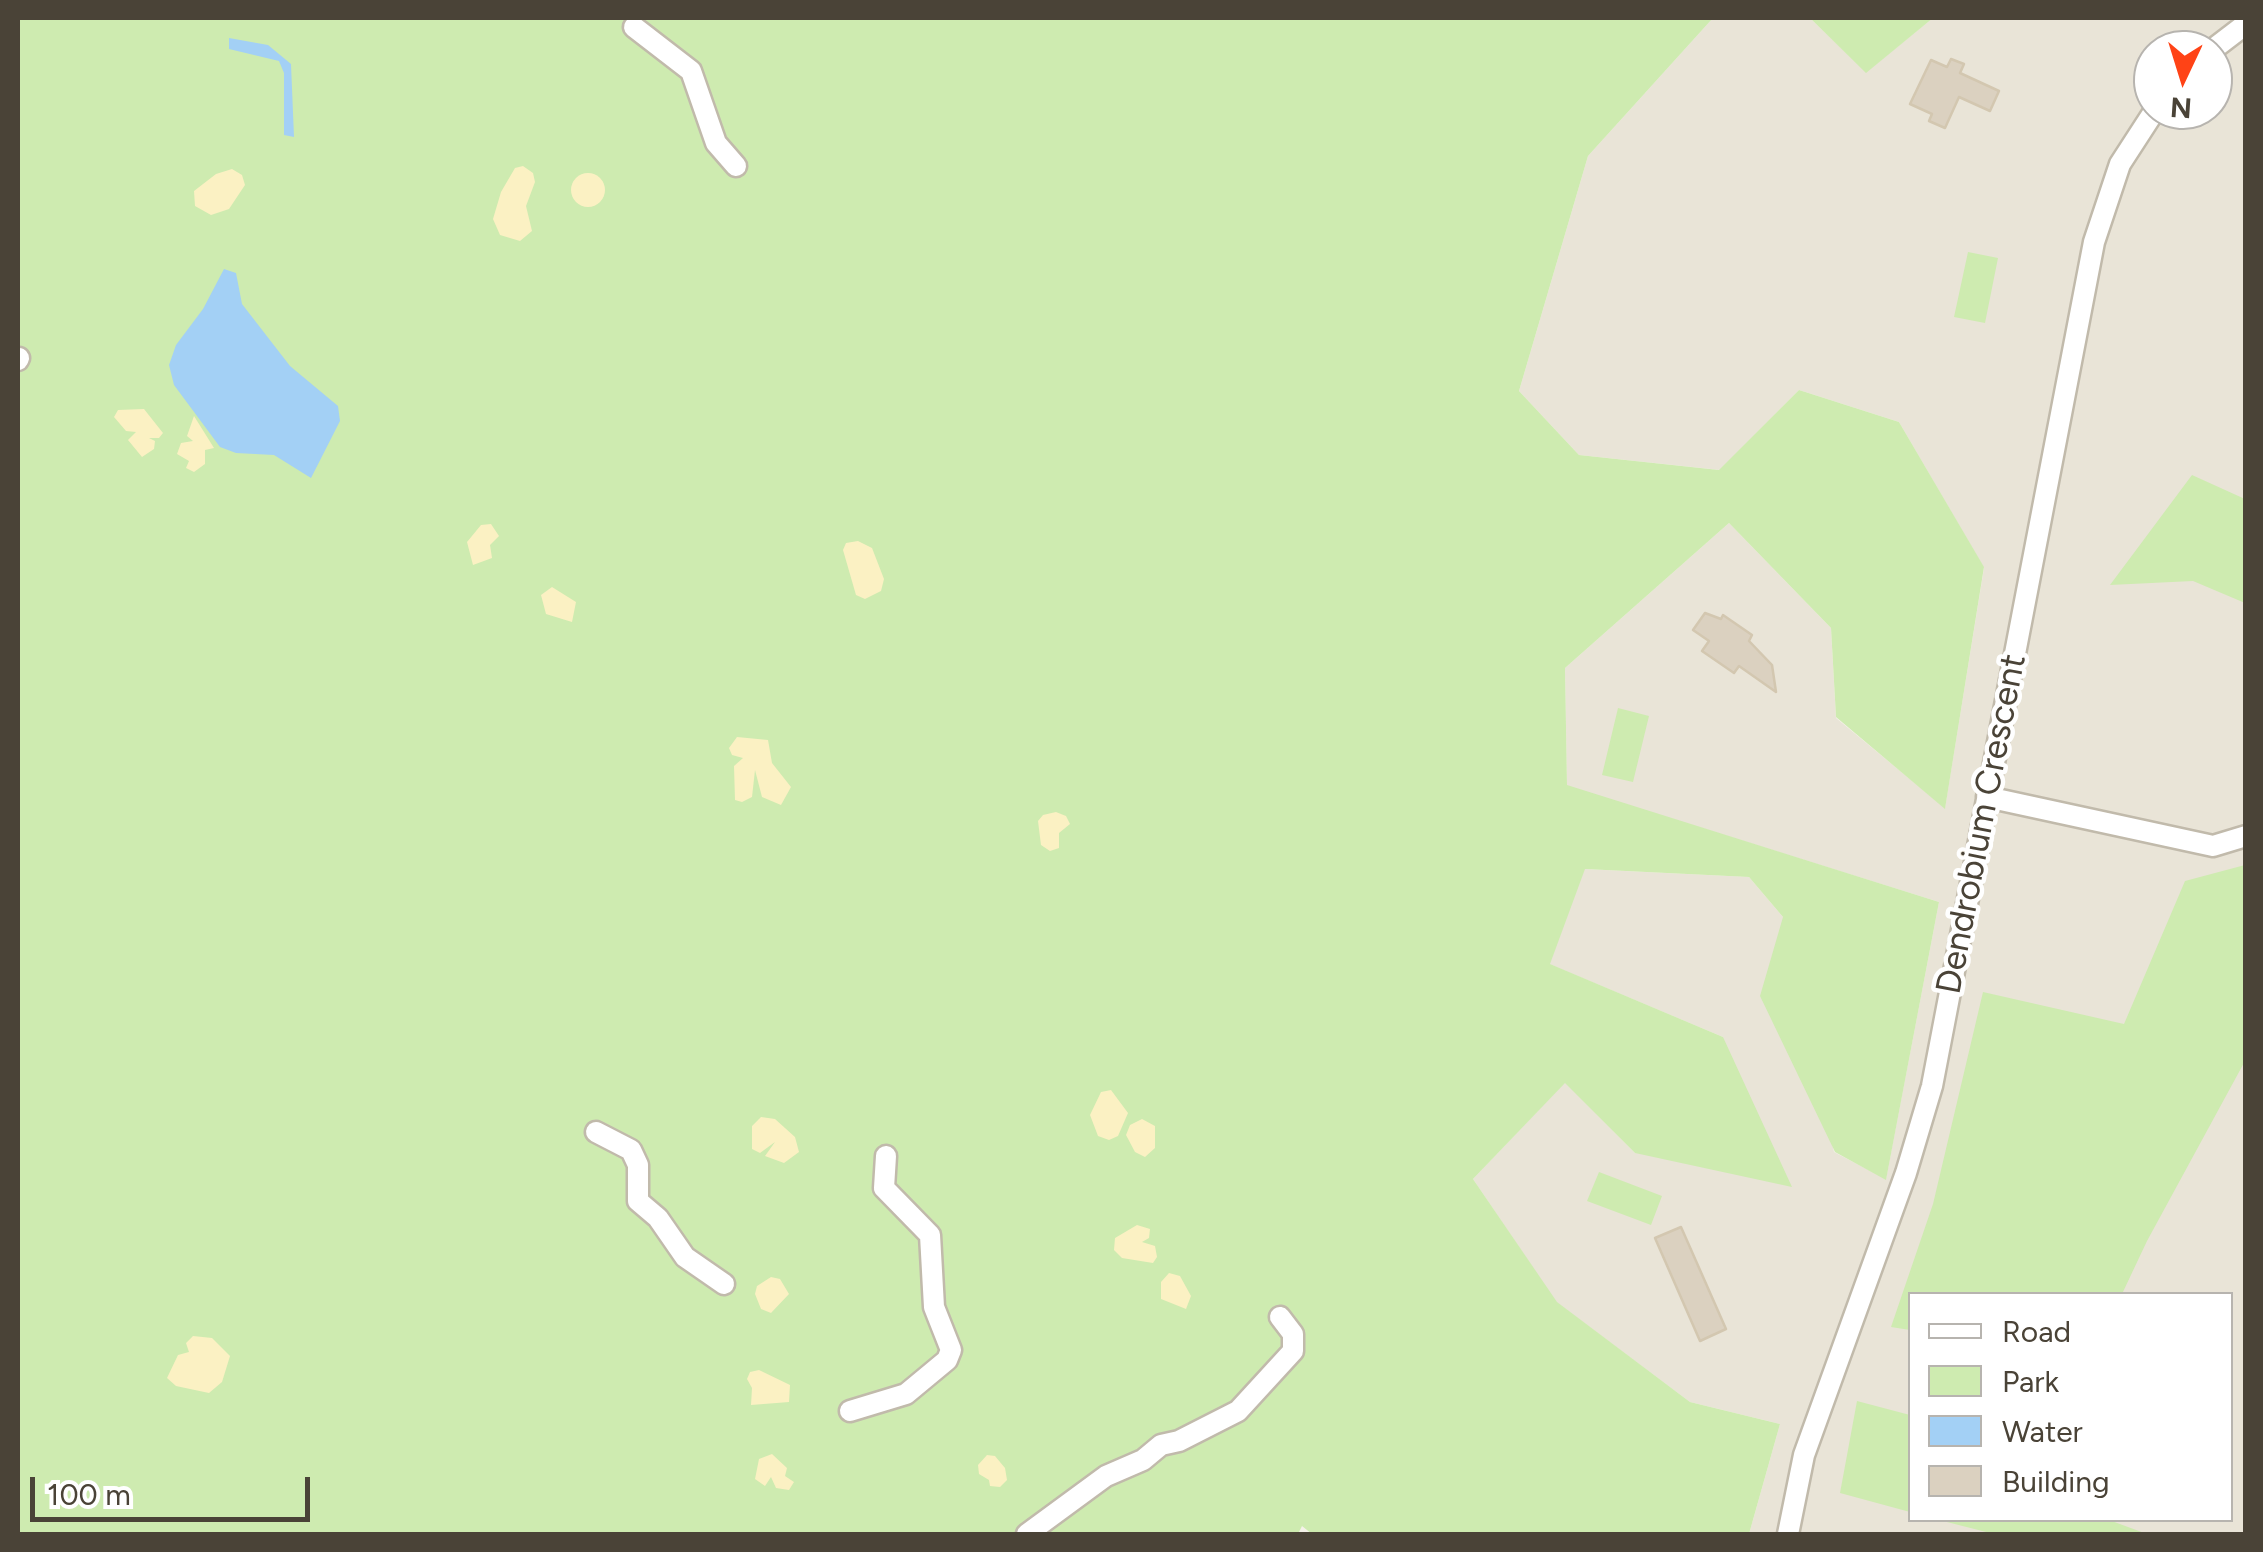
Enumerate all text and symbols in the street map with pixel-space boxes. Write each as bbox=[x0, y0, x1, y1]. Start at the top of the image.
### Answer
north arrow bbox=[2133, 30, 2233, 130]
text: N bbox=[2169, 90, 2193, 126]
street label: Dendrobium Crescent bbox=[1928, 651, 2036, 997]
legend bbox=[1908, 1292, 2233, 1522]
text: Road bbox=[2002, 1313, 2071, 1350]
text: Park bbox=[2002, 1363, 2059, 1400]
text: Water bbox=[2002, 1413, 2083, 1450]
scale bar bbox=[35, 1457, 315, 1519]
text: Building bbox=[2002, 1463, 2110, 1500]
text: 100 m bbox=[47, 1476, 131, 1513]

